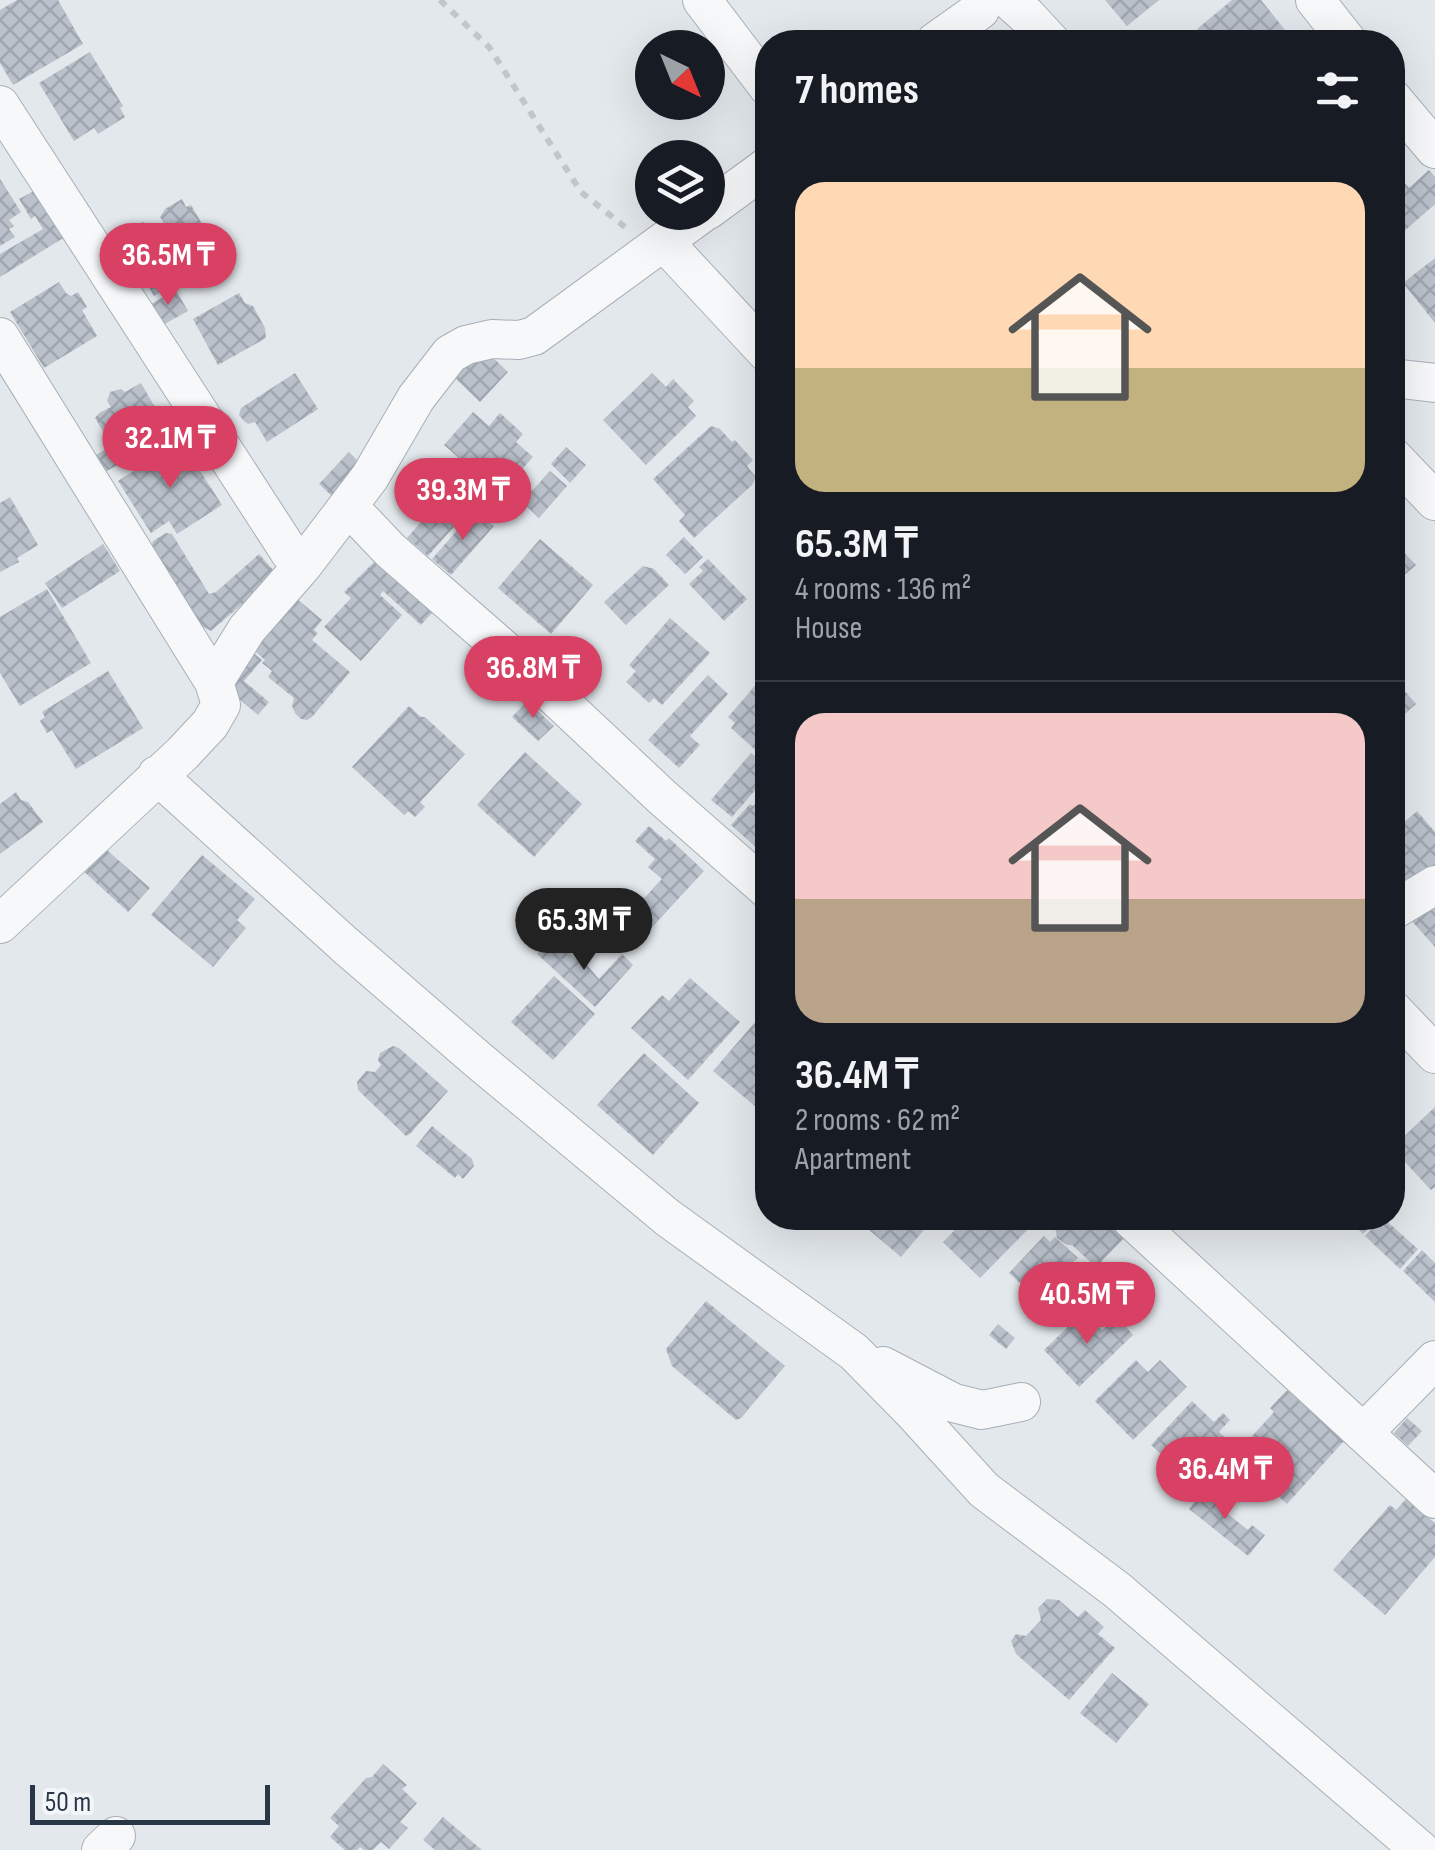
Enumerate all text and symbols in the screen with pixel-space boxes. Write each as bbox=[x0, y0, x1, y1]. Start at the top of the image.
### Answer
north arrow bbox=[635, 30, 725, 120]
map controls bbox=[635, 30, 725, 230]
icon: filters bbox=[1310, 63, 1365, 118]
text: 7 homes bbox=[795, 65, 919, 116]
button: layers bbox=[635, 140, 725, 230]
pin: 36.5M ₸ bbox=[76, 223, 260, 308]
text: 36.5M ₸ bbox=[122, 236, 214, 275]
icon: home bbox=[990, 247, 1170, 427]
pin: 32.1M ₸ bbox=[78, 406, 262, 491]
text: 32.1M ₸ bbox=[124, 419, 216, 458]
pin: 39.3M ₸ bbox=[371, 458, 555, 543]
text: 39.3M ₸ bbox=[416, 471, 510, 510]
text: 65.3M ₸ bbox=[795, 519, 918, 570]
text: 4 rooms · 136 m² bbox=[795, 570, 971, 609]
text: House bbox=[795, 609, 862, 648]
pin: 36.8M ₸ bbox=[441, 636, 625, 721]
text: 36.8M ₸ bbox=[486, 649, 580, 688]
icon: home bbox=[990, 778, 1170, 958]
pin: 65.3M ₸ bbox=[492, 888, 676, 973]
text: 65.3M ₸ bbox=[537, 901, 631, 940]
text: 36.4M ₸ bbox=[795, 1050, 918, 1101]
text: 2 rooms · 62 m² bbox=[795, 1101, 960, 1140]
text: Apartment bbox=[795, 1140, 911, 1179]
pin: 40.5M ₸ bbox=[995, 1262, 1179, 1347]
text: 40.5M ₸ bbox=[1040, 1275, 1134, 1314]
pin: 36.4M ₸ bbox=[1133, 1437, 1317, 1522]
text: 36.4M ₸ bbox=[1178, 1450, 1272, 1489]
scale bar bbox=[30, 1780, 270, 1824]
text: 50 m bbox=[45, 1786, 91, 1819]

